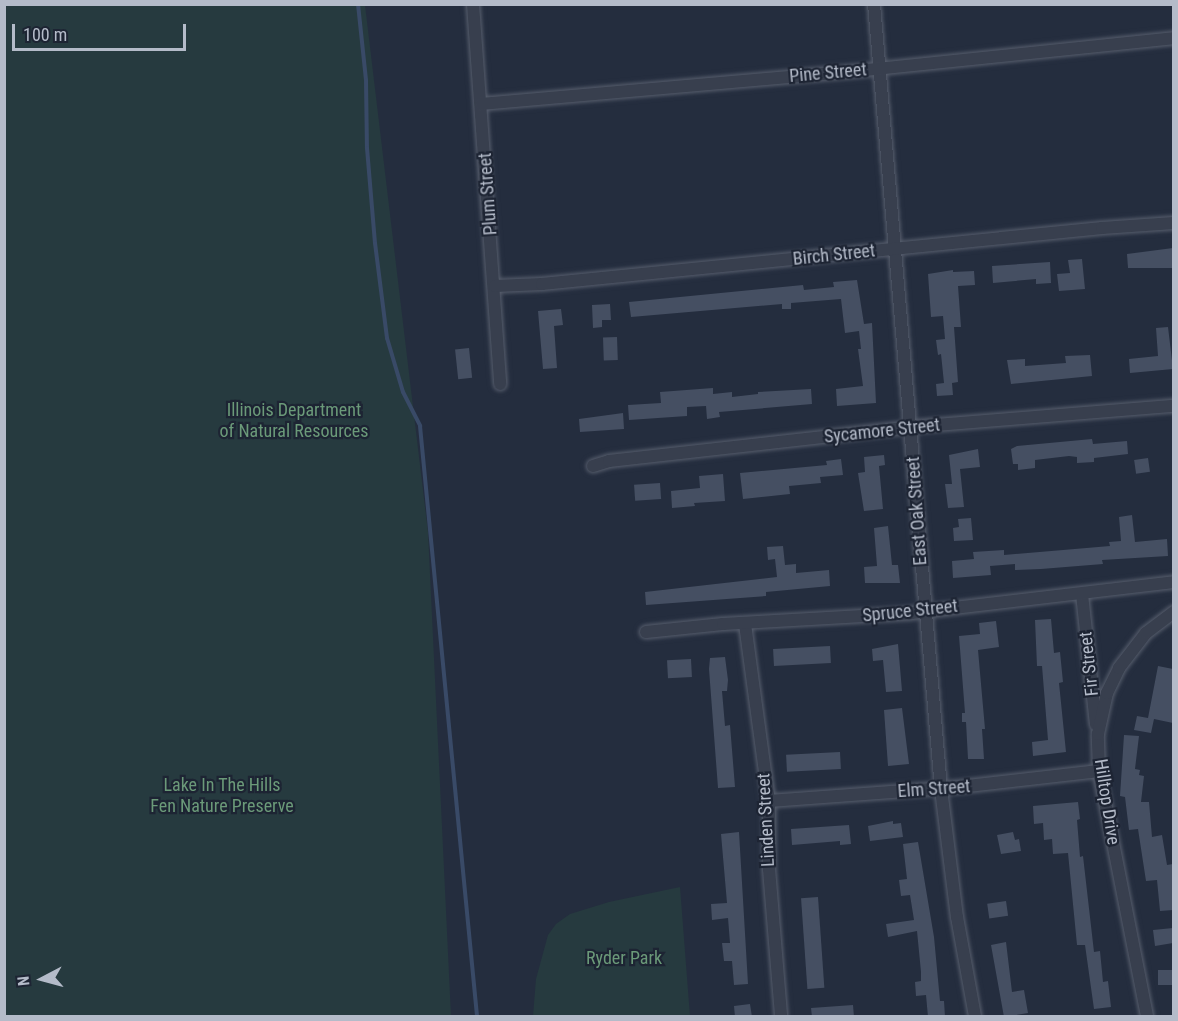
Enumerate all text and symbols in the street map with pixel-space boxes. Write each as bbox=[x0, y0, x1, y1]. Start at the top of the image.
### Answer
scale bar bbox=[15, 12, 189, 50]
text: 100 m bbox=[23, 24, 67, 45]
street label: Pine Street bbox=[788, 59, 868, 87]
street label: Plum Street bbox=[474, 152, 502, 236]
street label: Birch Street bbox=[792, 240, 876, 270]
park label: Illinois Department of Natural Resources bbox=[220, 400, 368, 442]
street label: Sycamore Street bbox=[823, 414, 941, 448]
street label: East Oak Street bbox=[902, 456, 932, 566]
street label: Spruce Street bbox=[861, 595, 959, 627]
street label: Fir Street bbox=[1075, 631, 1103, 697]
street label: Hilltop Drive bbox=[1090, 758, 1124, 846]
street label: Linden Street bbox=[753, 773, 779, 867]
park label: Lake In The Hills Fen Nature Preserve bbox=[150, 775, 294, 818]
street label: Elm Street bbox=[897, 776, 971, 802]
park label: Ryder Park bbox=[586, 947, 662, 969]
north arrow bbox=[12, 949, 72, 1009]
text: N bbox=[14, 975, 34, 987]

